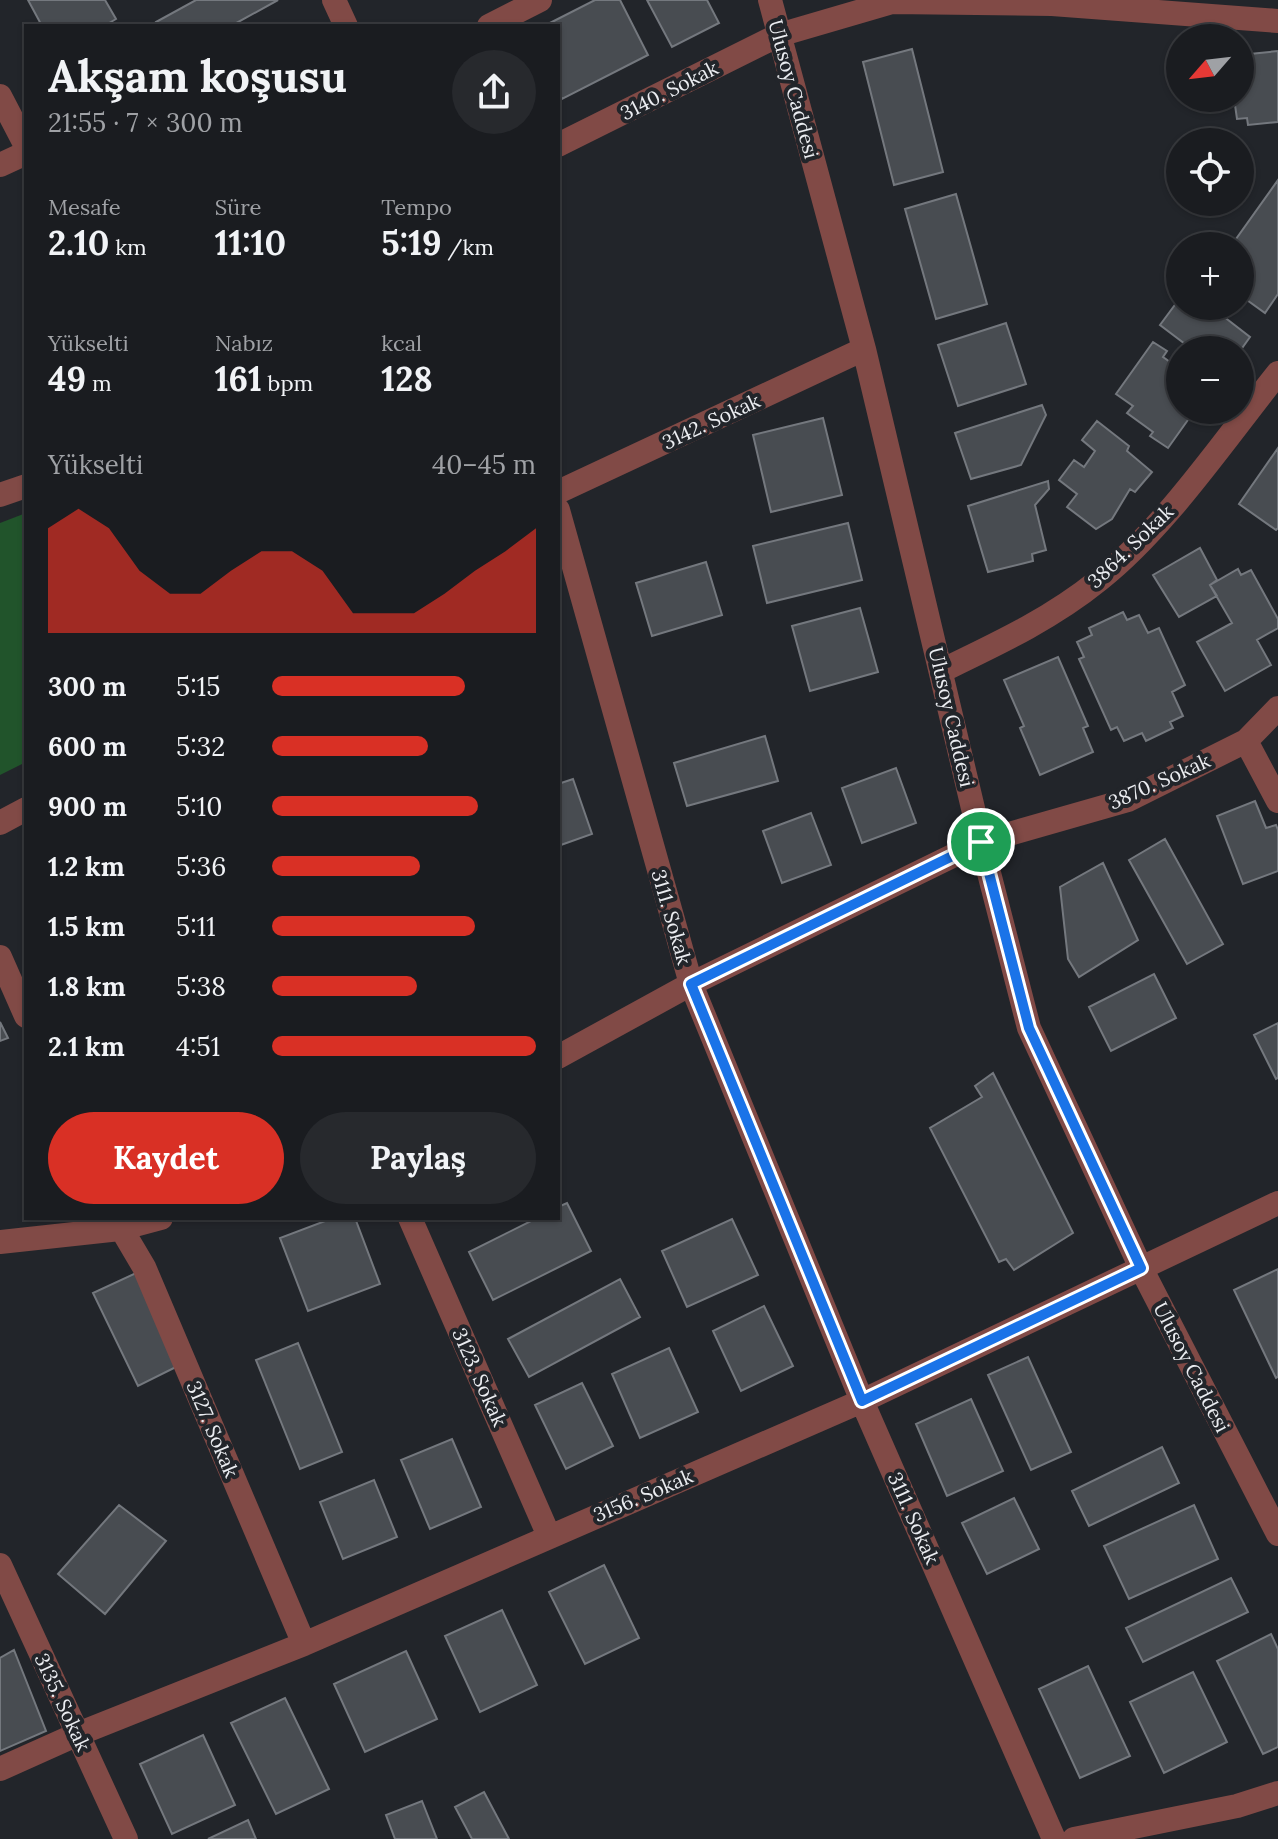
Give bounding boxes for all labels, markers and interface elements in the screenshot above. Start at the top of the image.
street label: Ulusoy Caddesi [763,17,825,161]
north arrow [1166,24,1254,112]
map controls [1166,24,1254,424]
text: Akşam koşusu [48,48,347,104]
button: share [452,50,536,134]
street label: 3140. Sokak [616,55,722,125]
text: 21:55 · 7 × 300 m [48,106,243,139]
button: locate [1166,128,1254,216]
text: Mesafe [48,193,121,221]
text: Süre [215,193,261,221]
text: Tempo [381,193,452,221]
text: 2.10 [48,221,109,264]
text: 11:10 [215,221,286,264]
text: 5:19 [381,221,442,264]
button: + [1166,232,1254,320]
text: km [109,233,147,261]
text: /km [442,233,494,261]
text: Yükselti [48,329,129,357]
text: Nabız [215,329,273,357]
text: kcal [381,329,422,357]
button: − [1166,336,1254,424]
text: 49 [48,357,86,400]
text: 161 [215,357,262,400]
text: 128 [381,357,433,400]
text: m [86,369,112,397]
text: bpm [262,369,313,397]
street label: 3142. Sokak [658,387,764,455]
text: Yükselti [48,448,143,481]
text: 40–45 m [432,448,536,481]
street label: 3864. Sokak [1082,499,1178,593]
street label: Ulusoy Caddesi [924,645,980,789]
text: 300 m [48,670,126,703]
text: 5:15 [176,670,220,703]
text: 600 m [48,730,127,763]
text: 5:32 [176,730,225,763]
street label: 3870. Sokak [1104,747,1214,815]
text: 900 m [48,790,127,823]
text: 5:10 [176,790,222,823]
pin [947,808,1015,876]
icon: arrive [959,820,1003,864]
text: 1.2 km [48,850,125,883]
text: 5:36 [176,850,226,883]
street label: 3111. Sokak [646,866,698,968]
text: 1.5 km [48,910,125,943]
text: 5:11 [176,910,216,943]
text: 1.8 km [48,970,126,1003]
text: 5:38 [176,970,226,1003]
text: 2.1 km [48,1030,125,1063]
text: 4:51 [176,1030,220,1063]
button: Kaydet [48,1112,284,1204]
button: Paylaş [300,1112,536,1204]
street label: Ulusoy Caddesi [1148,1298,1236,1436]
street label: 3123. Sokak [447,1324,513,1430]
street label: 3127. Sokak [181,1377,245,1481]
street label: 3156. Sokak [589,1463,697,1527]
street label: 3111. Sokak [883,1468,945,1568]
street label: 3135. Sokak [29,1649,97,1755]

